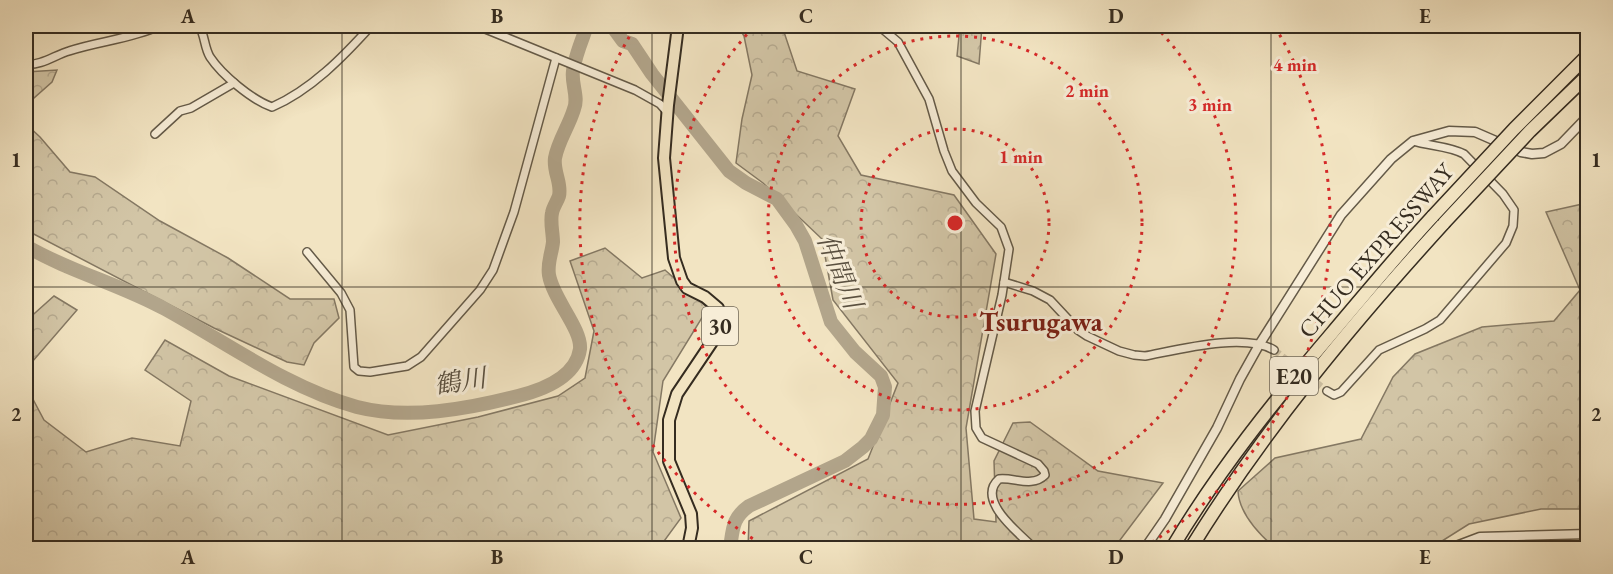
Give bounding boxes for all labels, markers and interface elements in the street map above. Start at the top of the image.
text: A [180,3,196,29]
text: B [491,3,503,29]
text: C [799,3,813,29]
text: D [1108,3,1124,29]
text: E [1419,3,1431,29]
text: 4 min [1273,53,1317,76]
text: 2 min [1065,79,1109,102]
text: 3 min [1188,93,1232,116]
text: 1 min [999,145,1043,168]
text: 1 [11,147,21,173]
text: 1 [1591,147,1601,173]
street label: CHUO EXPRESSWAY [1291,156,1461,344]
centre of rings [945,213,965,233]
water label: 仲間川 [810,228,871,316]
district label: Tsurugawa [979,304,1103,339]
road number: 30 [702,307,738,345]
road number: E20 [1270,357,1318,395]
water label: 鶴川 [432,360,491,402]
text: 2 [11,401,22,427]
text: 2 [1591,401,1602,427]
text: A [180,544,196,570]
text: B [491,544,503,570]
text: C [799,544,813,570]
text: D [1108,544,1124,570]
text: E [1419,544,1431,570]

